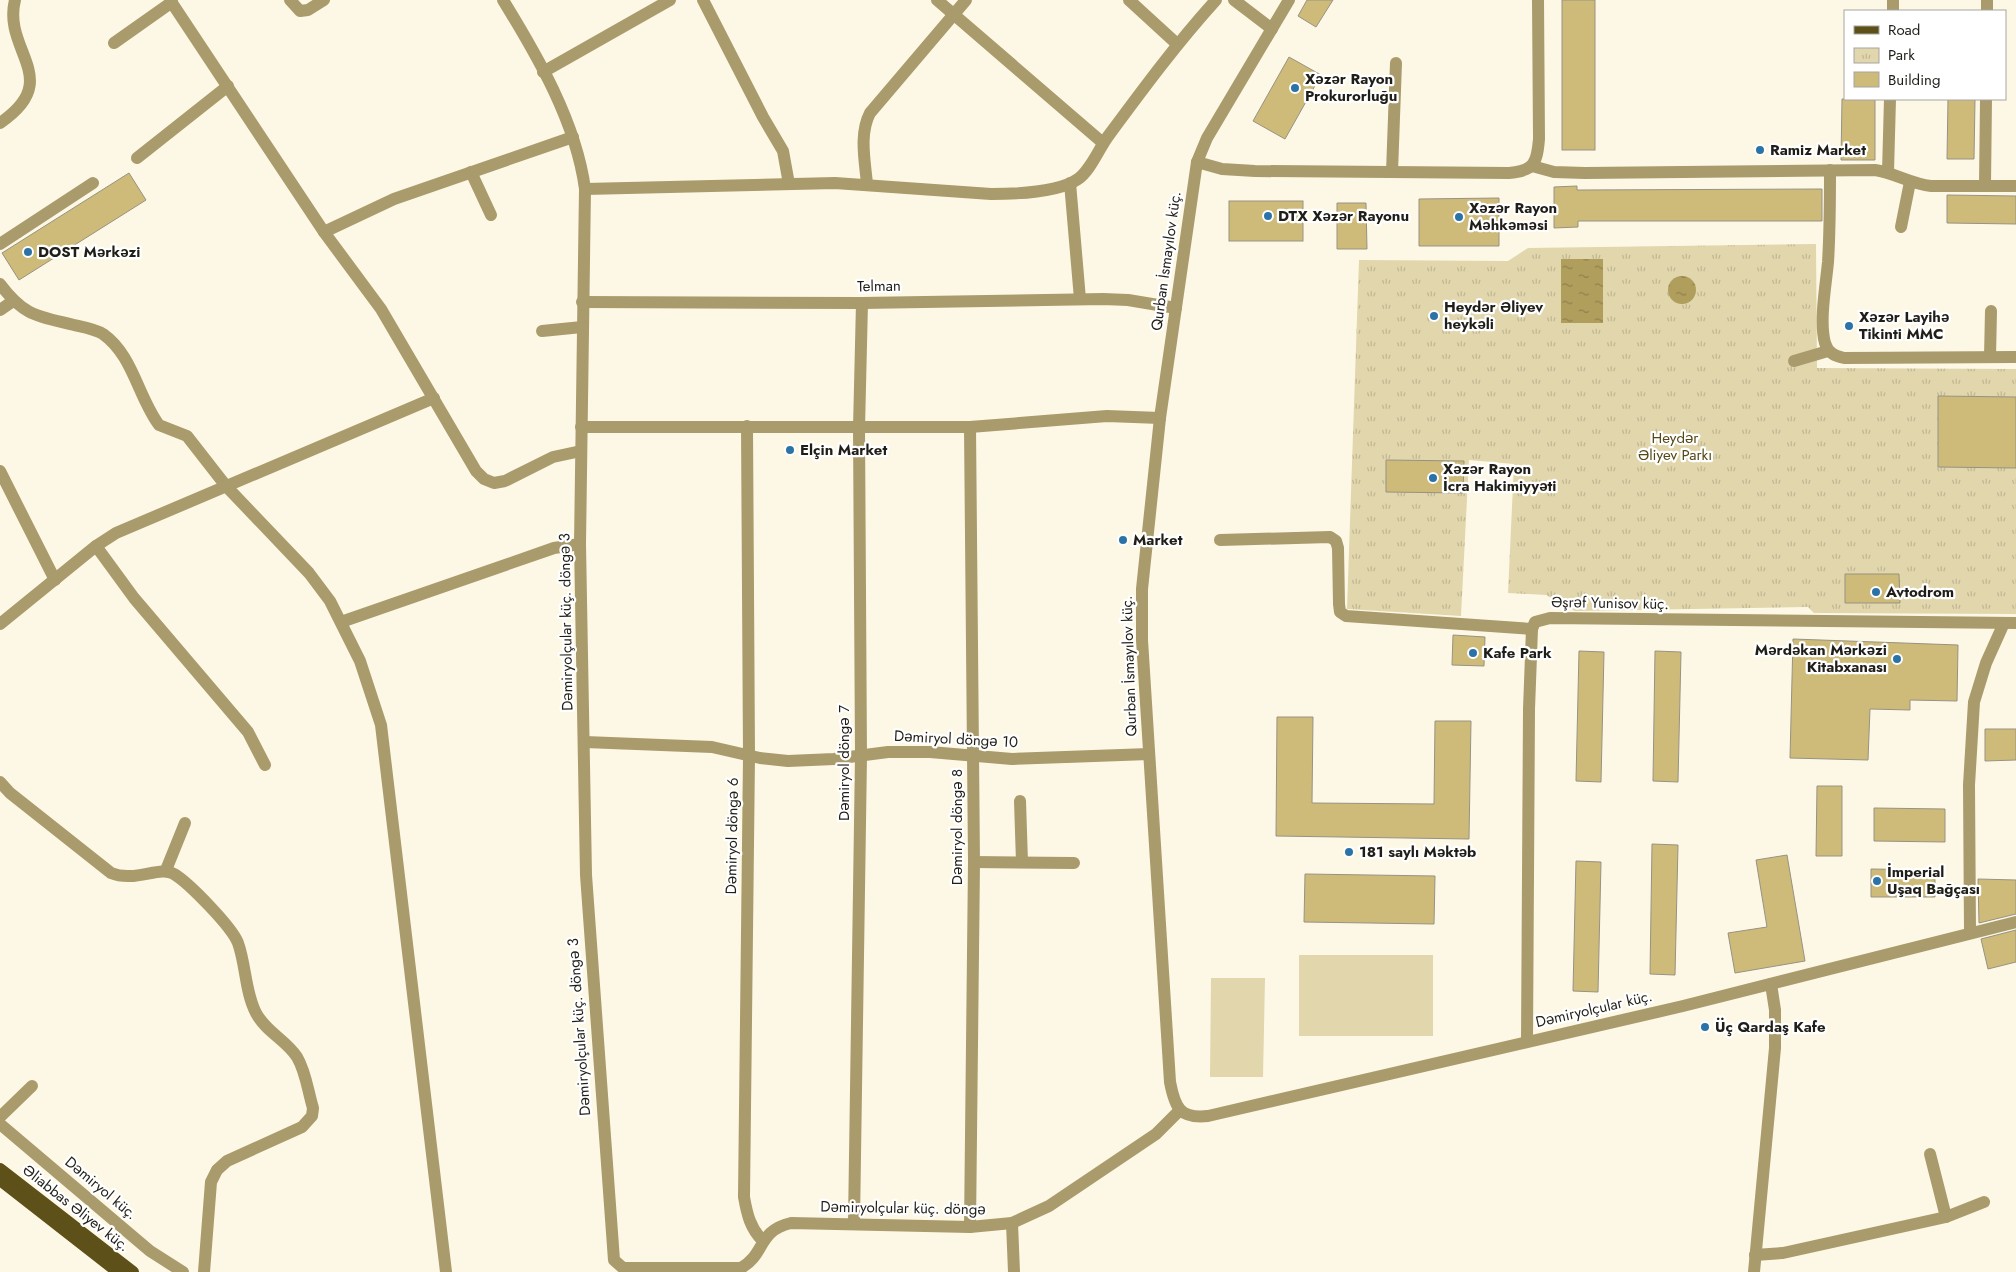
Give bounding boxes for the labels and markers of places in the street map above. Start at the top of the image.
place label: Xəzər Rayon Prokurorluğu [1305,68,1397,107]
marker: Xəzər Rayon Prokurorluğu [1289,82,1301,94]
place label: Ramiz Market [1770,139,1866,161]
marker: Ramiz Market [1754,144,1766,156]
place label: Xəzər Rayon Məhkəməsi [1469,197,1557,236]
place label: DTX Xəzər Rayonu [1278,205,1409,227]
marker: DTX Xəzər Rayonu [1262,210,1274,222]
marker: Xəzər Rayon Məhkəməsi [1453,211,1465,223]
place label: DOST Mərkəzi [38,241,140,263]
marker: DOST Mərkəzi [22,246,34,258]
place label: Heydər Əliyev heykəli [1444,296,1543,335]
place label: Xəzər Layihə Tikinti MMC [1859,306,1949,345]
marker: Heydər Əliyev heykəli [1428,310,1440,322]
marker: Xəzər Layihə Tikinti MMC [1843,320,1855,332]
place label: Elçin Market [800,439,887,461]
marker: Elçin Market [784,444,796,456]
place label: Xəzər Rayon İcra Hakimiyyəti [1443,458,1556,497]
marker: Xəzər Rayon İcra Hakimiyyəti [1427,472,1439,484]
place label: Market [1133,529,1183,551]
marker: Market [1117,534,1129,546]
place label: Avtodrom [1885,581,1954,603]
marker: Avtodrom [1870,586,1882,598]
place label: Mərdəkan Mərkəzi Kitabxanası [1755,639,1887,678]
place label: Kafe Park [1483,642,1552,664]
marker: Kafe Park [1467,647,1479,659]
marker: Mərdəkan Mərkəzi Kitabxanası [1891,653,1903,665]
place label: 181 saylı Məktəb [1359,841,1476,863]
marker: 181 saylı Məktəb [1343,846,1355,858]
place label: İmperial Uşaq Bağçası [1887,861,1980,900]
marker: İmperial Uşaq Bağçası [1871,875,1883,887]
place label: Üç Qardaş Kafe [1715,1016,1826,1038]
marker: Üç Qardaş Kafe [1699,1021,1711,1033]

